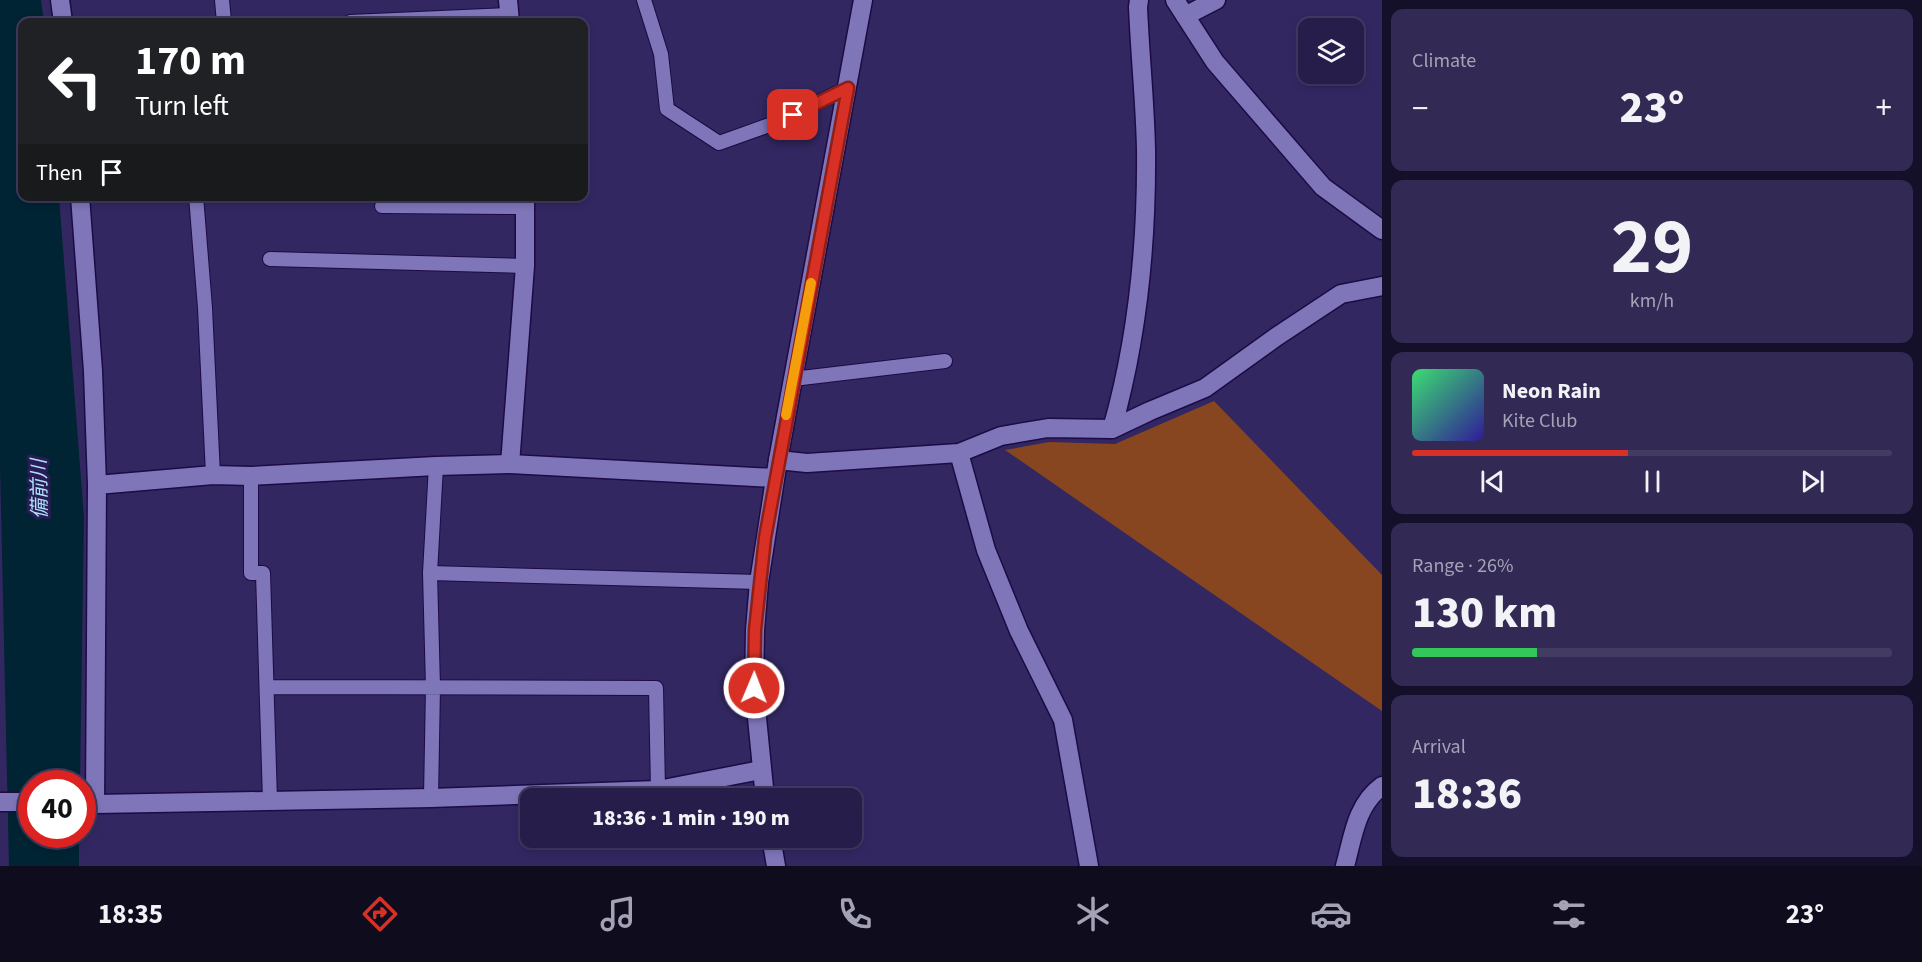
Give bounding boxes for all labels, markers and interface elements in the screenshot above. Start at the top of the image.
map controls [1298,18,1364,84]
button: layers [1298,18,1364,84]
text: 170 m [135,31,246,91]
icon: left [36,42,114,120]
text: Climate [1412,47,1476,75]
text: 23° [1620,76,1684,140]
text: − [1412,85,1428,132]
text: + [1876,85,1892,132]
text: Turn left [135,87,229,126]
pin [767,89,818,140]
icon: arrive [776,98,809,131]
icon: arrive [95,156,128,189]
text: Then [36,157,83,189]
text: 29 [1611,192,1693,303]
text: km/h [1630,287,1674,315]
text: Neon Rain [1502,375,1601,407]
text: Kite Club [1502,407,1577,435]
water label: 備前川 [25,457,55,519]
icon: previous [1476,465,1509,498]
icon: pause [1636,465,1669,498]
icon: next [1796,465,1829,498]
text: Range · 26% [1412,552,1513,580]
text: 130 km [1412,581,1557,645]
position arrow [722,656,786,720]
text: Arrival [1412,733,1466,761]
text: 18:36 [1412,762,1522,826]
speed limit sign: 40 [18,770,96,848]
text: 18:36 · 1 min · 190 m [592,802,790,834]
icon: directions [359,893,401,935]
icon: music [597,893,639,935]
icon: phone [834,893,876,935]
icon: climate [1072,893,1114,935]
icon: car [1310,893,1352,935]
icon: filters [1548,893,1590,935]
text: 18:35 [98,895,163,934]
text: 23° [1786,895,1824,934]

